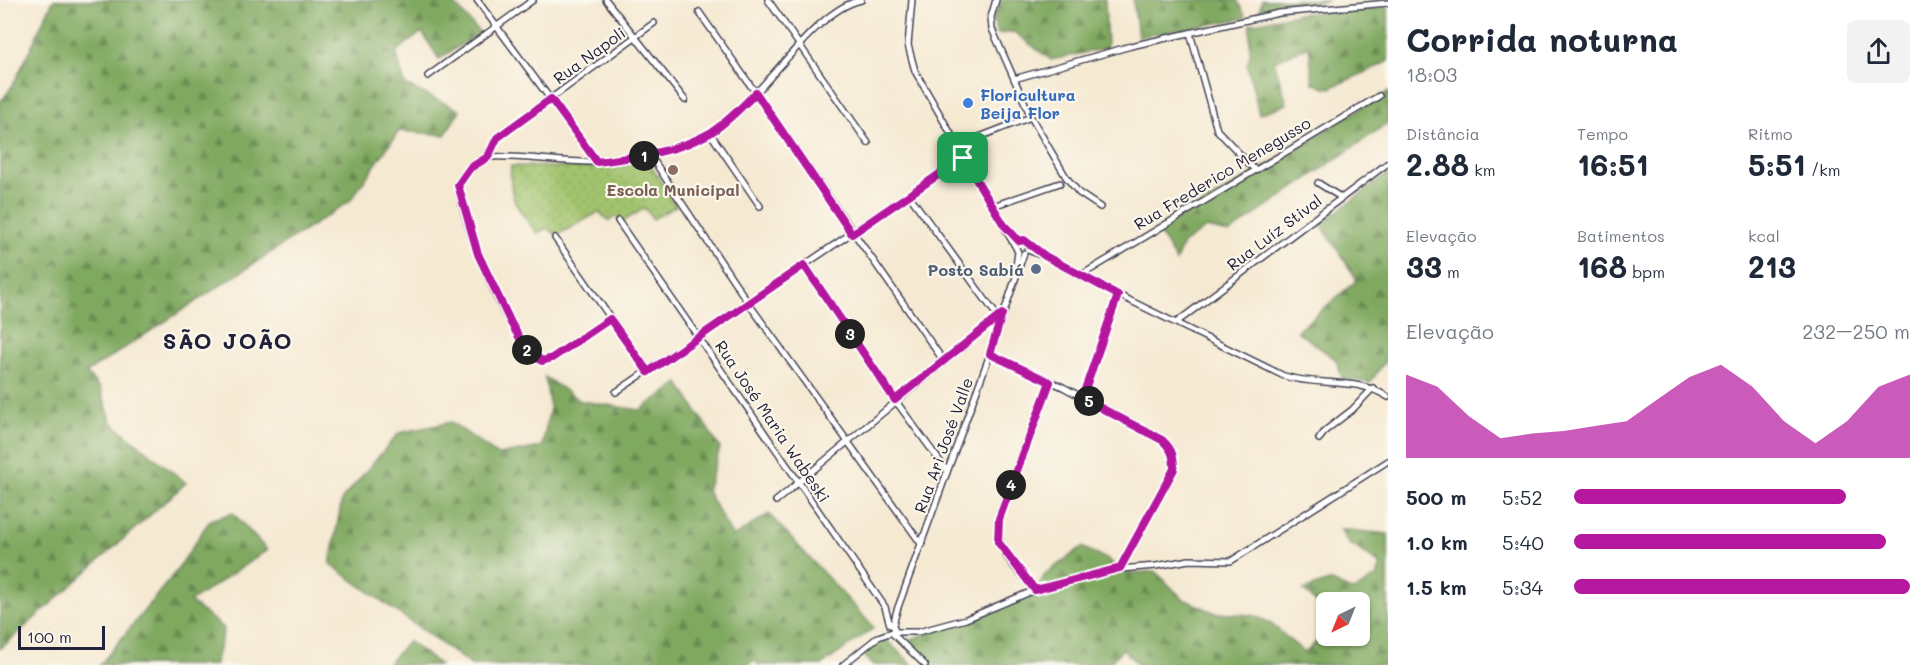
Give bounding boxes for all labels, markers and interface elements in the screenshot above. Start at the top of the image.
text: Corrida noturna [1406,17,1678,60]
button: share [1847,20,1910,83]
street label: Rua Napoli [549,22,629,88]
text: 18:03 [1406,61,1457,87]
place label: Floricultura Beija Flor [980,84,1076,123]
marker: Floricultura Beija Flor [961,96,975,110]
street label: Rua Frederico Menegusso [1130,112,1314,234]
text: Distância [1406,123,1480,144]
text: Tempo [1577,123,1628,144]
text: Ritmo [1748,123,1792,144]
pin [937,132,988,183]
pin: 1 [629,141,659,171]
icon: arrive [946,141,979,174]
text: 2.88 [1406,144,1469,184]
text: 16:51 [1577,144,1649,184]
text: 5:51 [1748,144,1806,184]
text: 1 [640,145,648,166]
text: km [1469,159,1496,180]
text: /km [1806,159,1841,180]
marker: Escola Municipal [666,163,680,177]
place label: Escola Municipal [606,179,740,200]
street label: Rua Luíz Stival [1222,189,1326,275]
text: Elevação [1406,225,1476,246]
text: Batimentos [1577,225,1665,246]
text: kcal [1748,225,1780,246]
text: 33 [1406,246,1442,286]
text: 168 [1577,246,1627,286]
text: 213 [1748,246,1796,286]
place label: Posto Sabiá [927,259,1024,280]
text: m [1442,261,1460,282]
text: bpm [1627,261,1665,282]
marker: Posto Sabiá [1029,262,1043,276]
text: Elevação [1406,318,1494,344]
text: 232–250 m [1802,318,1910,344]
pin: 3 [835,319,865,349]
text: 3 [845,323,855,344]
district label: SÃO JOÃO [163,326,293,355]
pin: 2 [512,335,542,365]
street label: Rua José Maria Wabeski [711,336,835,506]
text: 2 [523,339,531,360]
street label: Rua Ari José Valle [909,374,977,516]
pin: 5 [1074,386,1104,416]
text: 5 [1084,390,1094,411]
pin: 4 [996,470,1026,500]
text: 4 [1006,474,1016,495]
text: 500 m [1406,484,1466,510]
text: 5:52 [1502,484,1543,510]
text: 1.0 km [1406,529,1468,555]
text: 5:40 [1502,529,1544,555]
text: 1.5 km [1406,574,1467,600]
text: 5:34 [1502,574,1543,600]
north arrow [1316,592,1370,646]
map controls [1316,592,1370,646]
scale bar [18,623,105,650]
text: 100 m [27,626,72,647]

